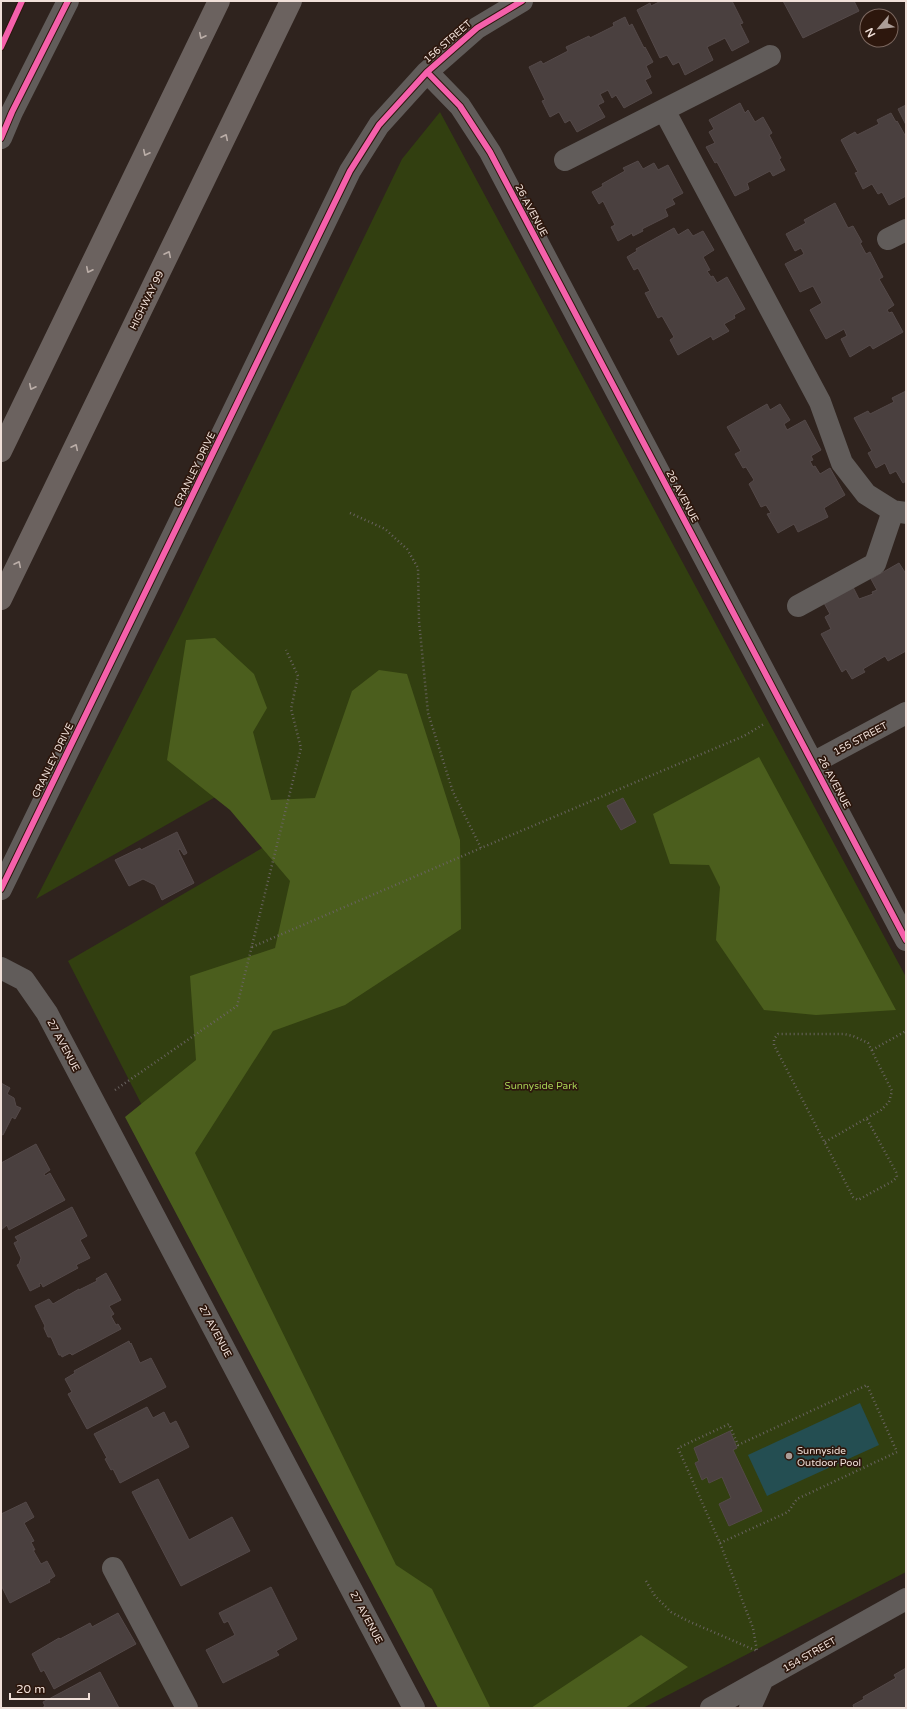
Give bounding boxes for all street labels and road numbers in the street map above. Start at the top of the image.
street label: 156 STREET [421,18,474,66]
street label: 26 AVENUE [512,182,550,239]
street label: HIGHWAY 99 [127,269,166,332]
street label: CRANLEY DRIVE [172,430,218,509]
street label: 26 AVENUE [663,468,701,525]
street label: 155 STREET [831,720,889,758]
street label: CRANLEY DRIVE [30,721,76,800]
street label: 26 AVENUE [815,754,853,811]
street label: 27 AVENUE [44,1017,82,1074]
street label: 27 AVENUE [196,1303,234,1360]
street label: 27 AVENUE [347,1589,385,1646]
street label: 154 STREET [781,1635,838,1675]

